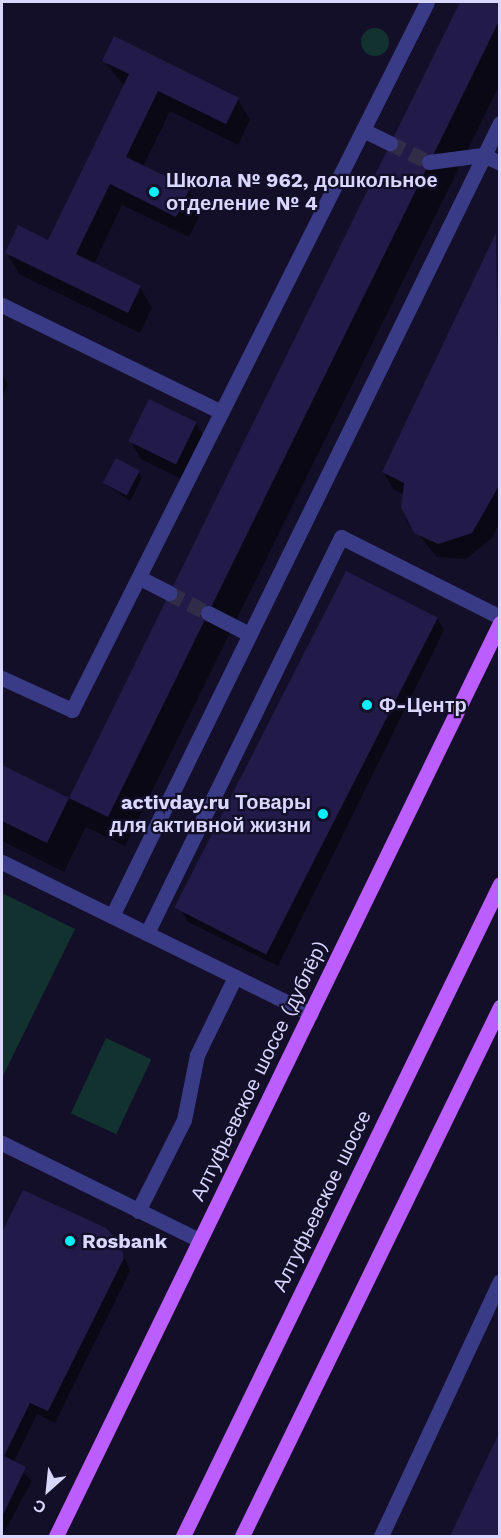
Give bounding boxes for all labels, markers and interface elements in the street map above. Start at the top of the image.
place label: Школа № 962, дошкольное отделение № 4 [166,168,438,215]
marker: Школа № 962, дошкольное отделение № 4 [147,185,161,199]
place label: Ф-Центр [379,693,467,717]
marker: Ф-Центр [360,698,374,712]
place label: activday.ru Товары для активной жизни [110,790,311,837]
marker: activday.ru Товары для активной жизни [316,807,330,821]
street label: Алтуфьевское шоссе (дублёр) [186,937,332,1205]
street label: Алтуфьевское шоссе [268,1106,376,1296]
place label: Rosbank [82,1229,167,1253]
marker: Rosbank [63,1234,77,1248]
north arrow [18,1460,78,1520]
text: С [30,1495,49,1518]

